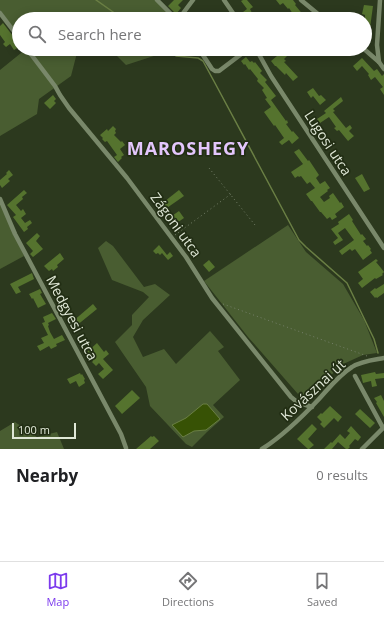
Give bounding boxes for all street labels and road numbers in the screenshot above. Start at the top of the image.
street label: Lugosi utca [300,107,356,179]
street label: Zágoni utca [146,189,206,261]
street label: Medgyesi utca [42,272,103,363]
street label: Kovásznai út [276,355,349,425]

